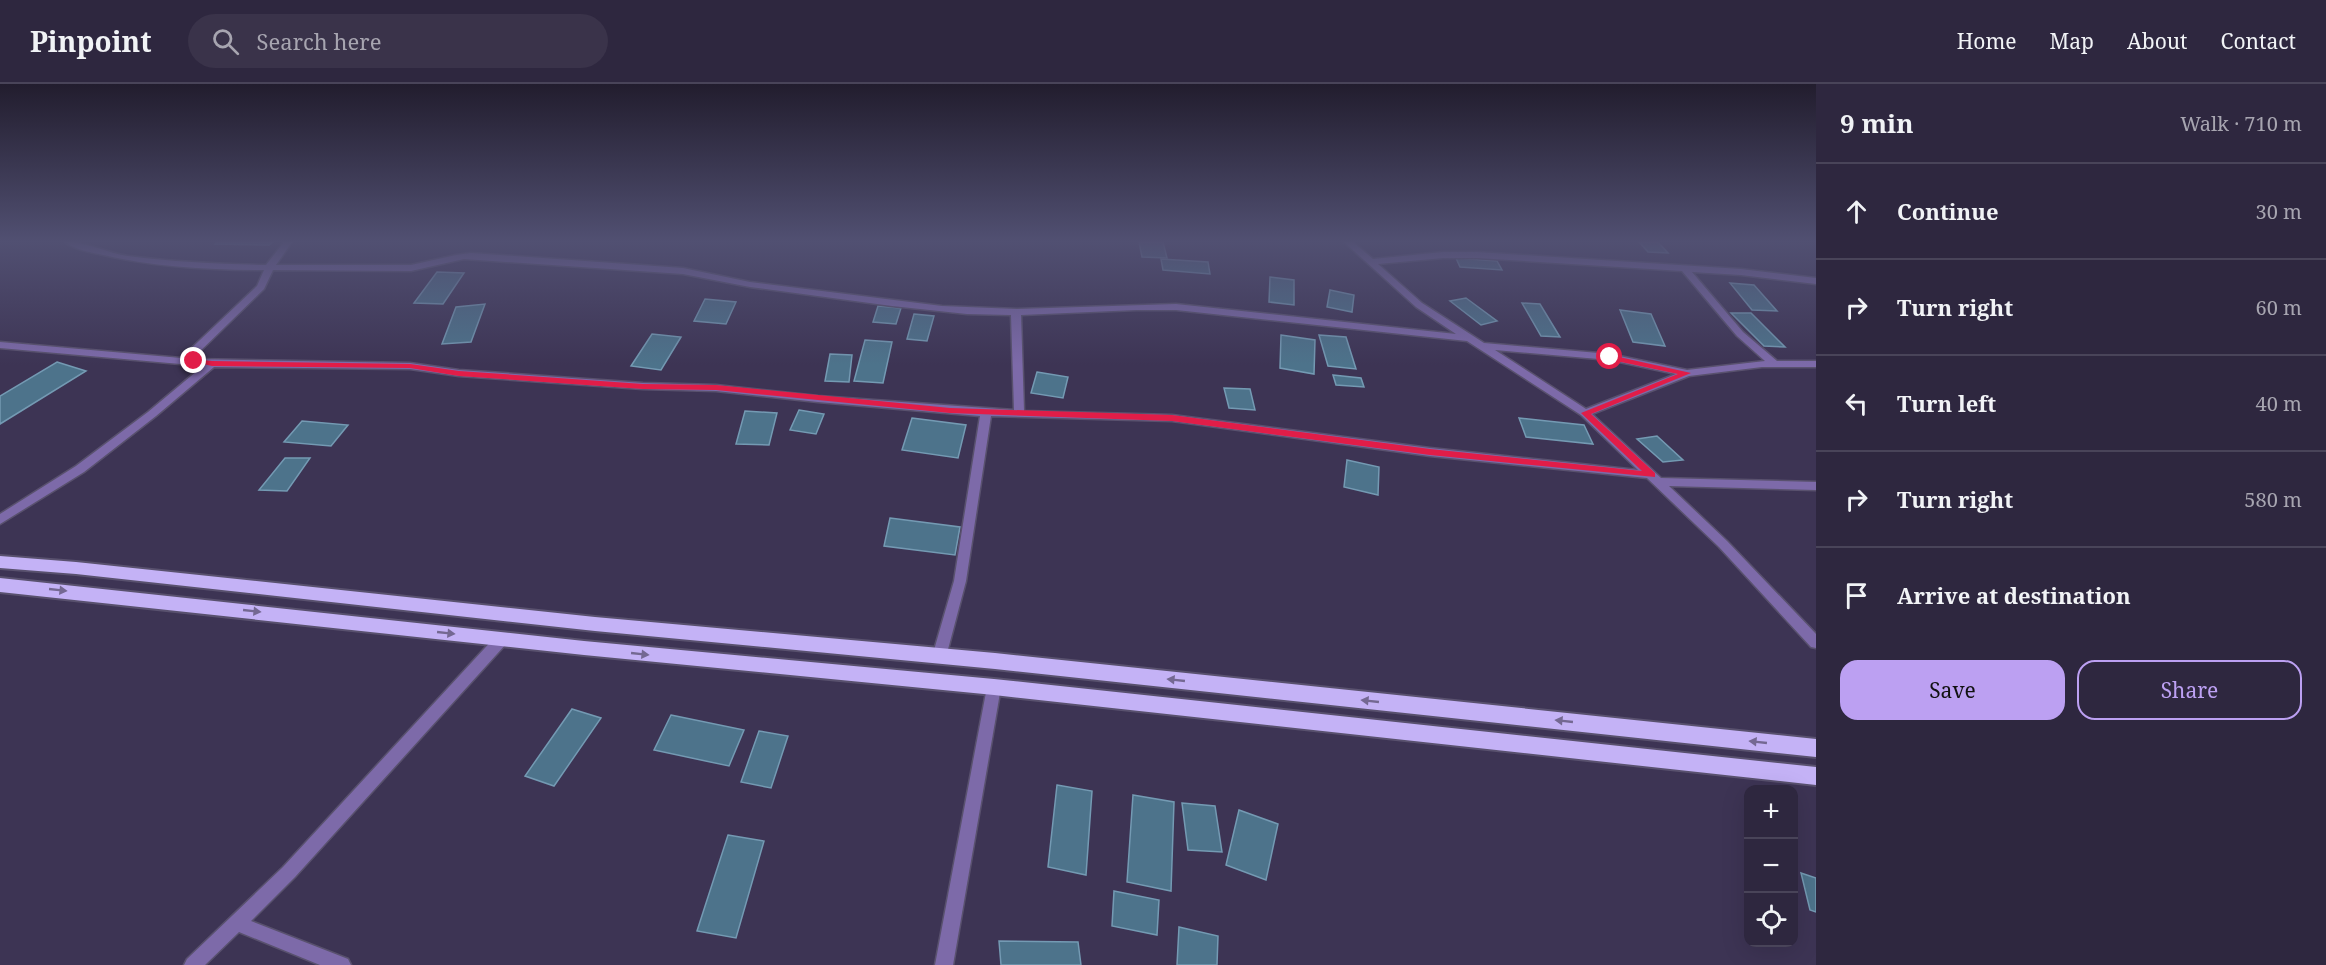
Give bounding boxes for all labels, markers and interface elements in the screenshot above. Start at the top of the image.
search box [188,14,608,68]
text: Pinpoint [30,22,152,60]
icon: search [209,25,242,58]
text: Search here [257,26,381,56]
text: Home [1957,27,2017,55]
text: Map [2050,27,2094,55]
text: About [2127,27,2188,55]
text: Contact [2221,27,2296,55]
text: 9 min [1840,105,1914,141]
text: Walk · 710 m [2180,110,2302,137]
icon: ahead [1840,195,1873,228]
text: Continue [1897,196,1999,226]
text: 30 m [2256,198,2302,225]
icon: right [1840,291,1873,324]
text: Turn right [1897,292,2013,322]
text: 60 m [2256,294,2302,321]
route start [1596,343,1622,369]
route end [180,347,206,373]
icon: left [1840,387,1873,420]
text: Turn left [1897,388,1996,418]
text: 40 m [2256,390,2302,417]
icon: right [1840,483,1873,516]
text: Turn right [1897,484,2013,514]
text: 580 m [2244,486,2302,513]
icon: arrive [1840,579,1873,612]
text: Arrive at destination [1897,580,2131,610]
one-way arrow [49,585,68,595]
one-way arrow [243,606,262,616]
one-way arrow [436,628,455,638]
one-way arrow [630,649,649,659]
button: Save [1840,660,2065,720]
button: Share [2077,660,2302,720]
one-way arrow [1167,675,1186,685]
one-way arrow [1360,696,1379,706]
one-way arrow [1554,716,1573,726]
one-way arrow [1748,737,1767,747]
map controls [1744,785,1798,947]
button: + [1744,785,1798,839]
button: − [1744,839,1798,893]
button: locate [1744,893,1798,947]

